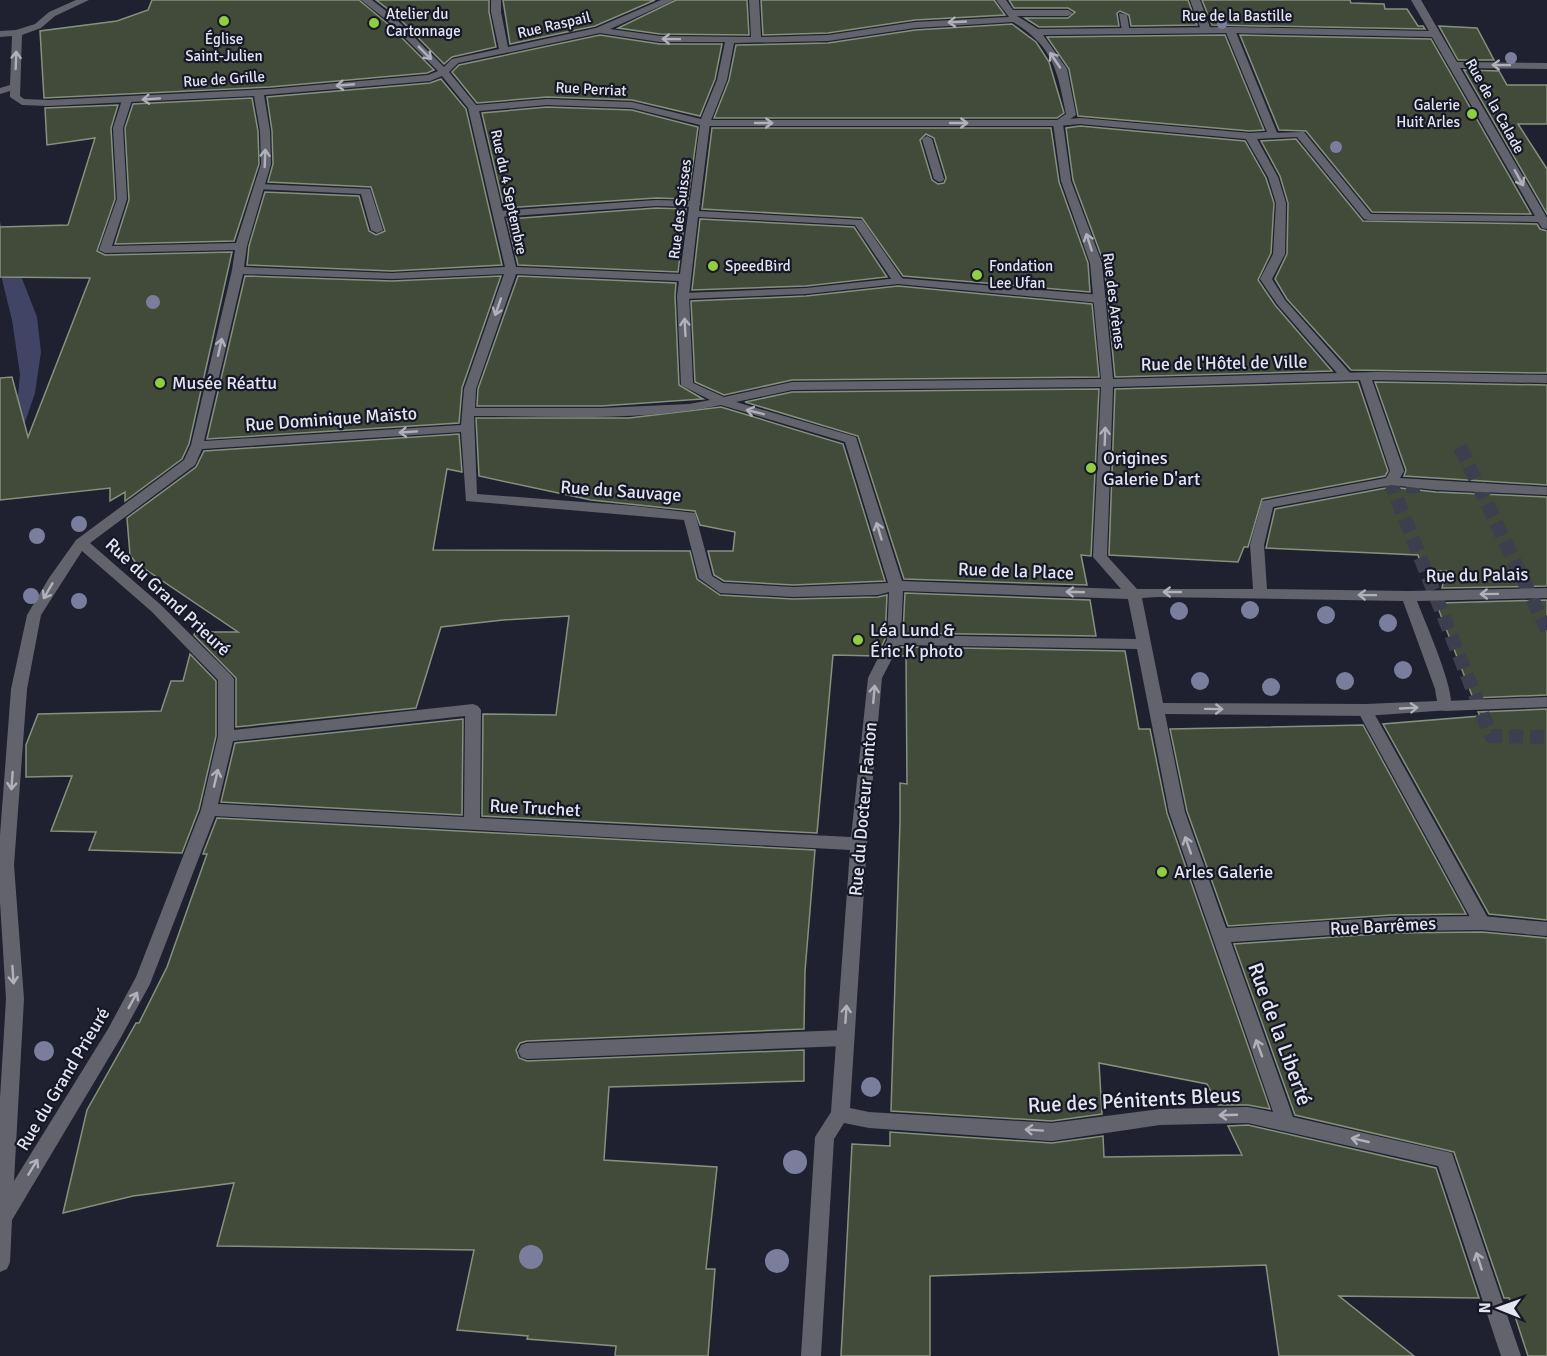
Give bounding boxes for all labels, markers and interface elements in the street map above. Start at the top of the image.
place label: Atelier du Cartonnage [386,5,461,40]
street label: Rue de la Bastille [1182,7,1292,25]
street label: Rue Raspail [516,8,592,42]
marker: Église Saint-Julien [217,14,231,28]
marker: Atelier du Cartonnage [367,16,381,30]
one-way arrow [947,17,967,28]
place label: Église Saint-Julien [185,29,263,65]
one-way arrow [662,34,682,45]
one-way arrow [418,45,433,60]
one-way arrow [11,50,22,70]
one-way arrow [1049,52,1061,68]
street label: Rue de la Calade [1461,55,1529,157]
one-way arrow [1491,59,1511,71]
street label: Rue de Grille [183,67,265,91]
street label: Rue Perriat [555,78,627,100]
one-way arrow [336,80,356,91]
one-way arrow [142,93,161,104]
place label: Galerie Huit Arles [1396,96,1460,131]
marker: Galerie Huit Arles [1465,107,1479,121]
one-way arrow [753,117,773,129]
one-way arrow [948,118,968,129]
street label: Rue du 4 Septembre [487,128,531,256]
one-way arrow [259,149,271,169]
street label: Rue des Suisses [665,157,695,260]
one-way arrow [1513,169,1525,186]
one-way arrow [1083,233,1094,252]
street label: Rue des Arènes [1099,252,1129,351]
place label: SpeedBird [725,257,791,275]
place label: Fondation Lee Ufan [989,257,1053,292]
marker: SpeedBird [706,259,720,273]
marker: Fondation Lee Ufan [970,268,984,282]
one-way arrow [492,298,503,317]
one-way arrow [679,317,690,337]
one-way arrow [214,338,226,357]
street label: Rue de l'Hôtel de Ville [1140,351,1308,375]
place label: Musée Réattu [172,372,277,394]
marker: Musée Réattu [153,376,167,390]
street label: Rue Dominique Maïsto [244,402,418,436]
one-way arrow [746,405,765,417]
one-way arrow [399,426,419,437]
one-way arrow [1099,426,1110,446]
place label: Origines Galerie D'art [1103,447,1200,490]
marker: Origines Galerie D'art [1084,461,1098,475]
street label: Rue du Sauvage [560,476,682,506]
one-way arrow [873,521,884,540]
street label: Rue du Grand Prieuré [101,533,235,661]
street label: Rue de la Place [958,558,1074,584]
street label: Rue du Palais [1425,563,1529,587]
one-way arrow [41,582,53,599]
one-way arrow [1162,586,1182,598]
one-way arrow [1066,587,1086,598]
one-way arrow [1357,589,1377,601]
one-way arrow [1479,589,1499,600]
place label: Léa Lund & Éric K photo [870,619,963,662]
marker: Léa Lund & Éric K photo [851,633,865,647]
one-way arrow [869,685,880,705]
one-way arrow [1398,702,1418,713]
one-way arrow [1203,703,1223,715]
street label: Rue du Docteur Fanton [844,721,882,897]
one-way arrow [211,769,223,788]
one-way arrow [7,770,18,790]
street label: Rue Truchet [489,795,581,821]
one-way arrow [1182,836,1193,854]
place label: Arles Galerie [1174,861,1273,883]
marker: Arles Galerie [1155,865,1169,879]
street label: Rue Barrêmes [1329,912,1437,940]
street label: Rue de la Liberté [1242,959,1318,1109]
one-way arrow [8,965,19,985]
one-way arrow [128,991,139,1009]
street label: Rue du Grand Prieuré [12,1004,114,1154]
one-way arrow [841,1005,852,1025]
one-way arrow [1253,1040,1264,1058]
street label: Rue des Pénitents Bleus [1027,1081,1241,1119]
one-way arrow [1219,1110,1239,1121]
one-way arrow [1025,1125,1045,1136]
one-way arrow [1350,1134,1370,1145]
one-way arrow [28,1159,40,1176]
one-way arrow [1473,1252,1484,1271]
north arrow [1469,1278,1529,1338]
text: N [1475,1302,1495,1313]

